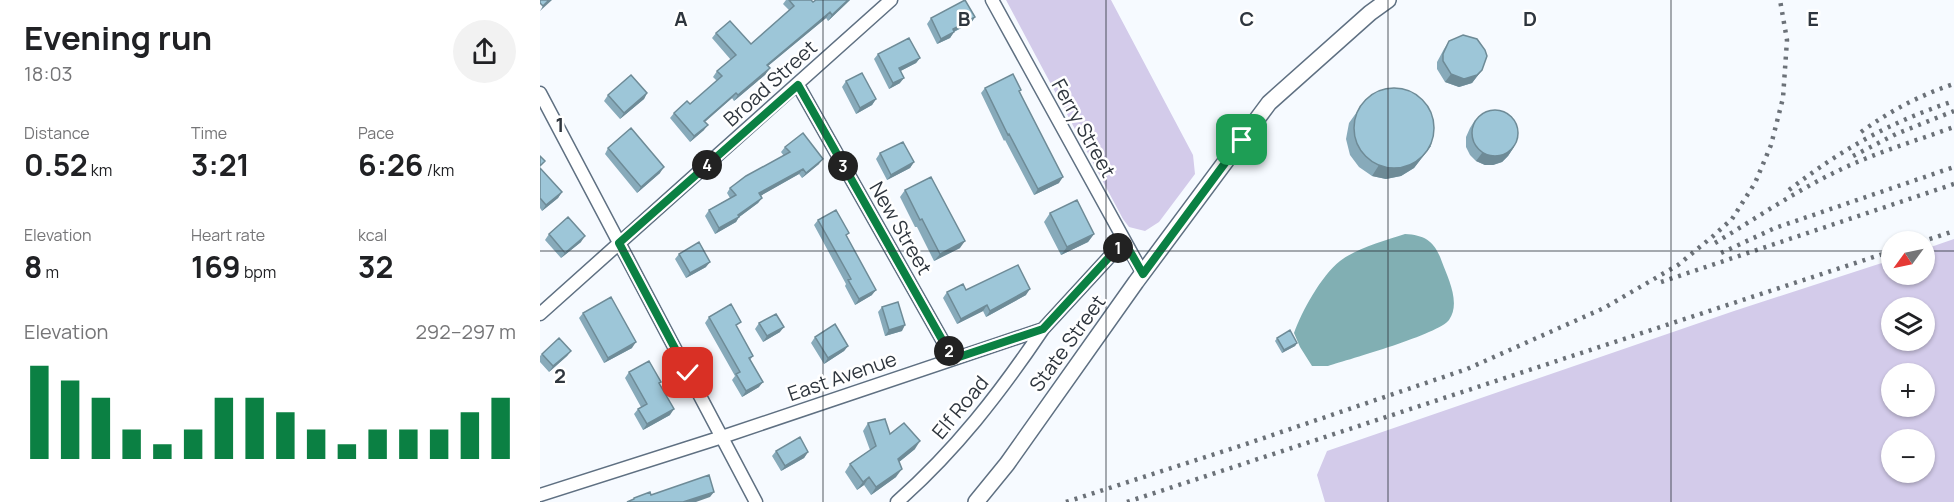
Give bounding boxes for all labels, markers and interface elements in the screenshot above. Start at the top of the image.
text: A [674,5,688,32]
text: B [958,5,971,32]
text: C [1240,5,1254,32]
text: D [1523,5,1537,32]
text: E [1807,5,1819,32]
text: Evening run [24,15,212,60]
button: share [453,20,516,83]
street label: Broad Street [718,34,822,132]
text: 18:03 [24,60,73,87]
street label: Ferry Street [1046,74,1122,182]
text: 1 [556,111,564,138]
pin [1216,114,1267,165]
text: Distance [24,122,90,144]
text: Time [191,122,227,144]
text: Pace [358,122,394,144]
icon: arrive [1225,123,1258,156]
text: 0.52 [24,144,88,185]
text: 3:21 [191,144,250,185]
text: 6:26 [358,144,423,185]
pin: 4 [692,150,722,180]
pin: 3 [828,151,858,181]
text: 4 [702,154,712,176]
text: 3 [838,155,848,177]
text: km [88,159,112,181]
text: /km [423,159,454,181]
street label: New Street [864,177,938,279]
text: Elevation [24,224,92,246]
text: Heart rate [191,224,265,246]
text: kcal [358,224,387,246]
north arrow [1881,231,1935,285]
map controls [1881,231,1935,483]
pin: 1 [1103,233,1133,263]
text: 1 [1114,237,1122,259]
text: 8 [24,246,42,287]
text: 169 [191,246,241,287]
text: 32 [358,246,393,287]
text: m [42,261,59,283]
text: bpm [241,261,276,283]
street label: State Street [1023,289,1111,397]
button: layers [1881,297,1935,351]
text: Elevation [24,318,108,345]
text: 292–297 m [415,318,516,345]
pin: 2 [934,336,964,366]
text: 2 [944,340,954,362]
street label: East Avenue [784,345,900,407]
pin [662,347,713,398]
icon: check [671,356,704,389]
text: 2 [554,362,566,389]
button: + [1881,363,1935,417]
street label: Elf Road [926,370,994,444]
button: − [1881,429,1935,483]

